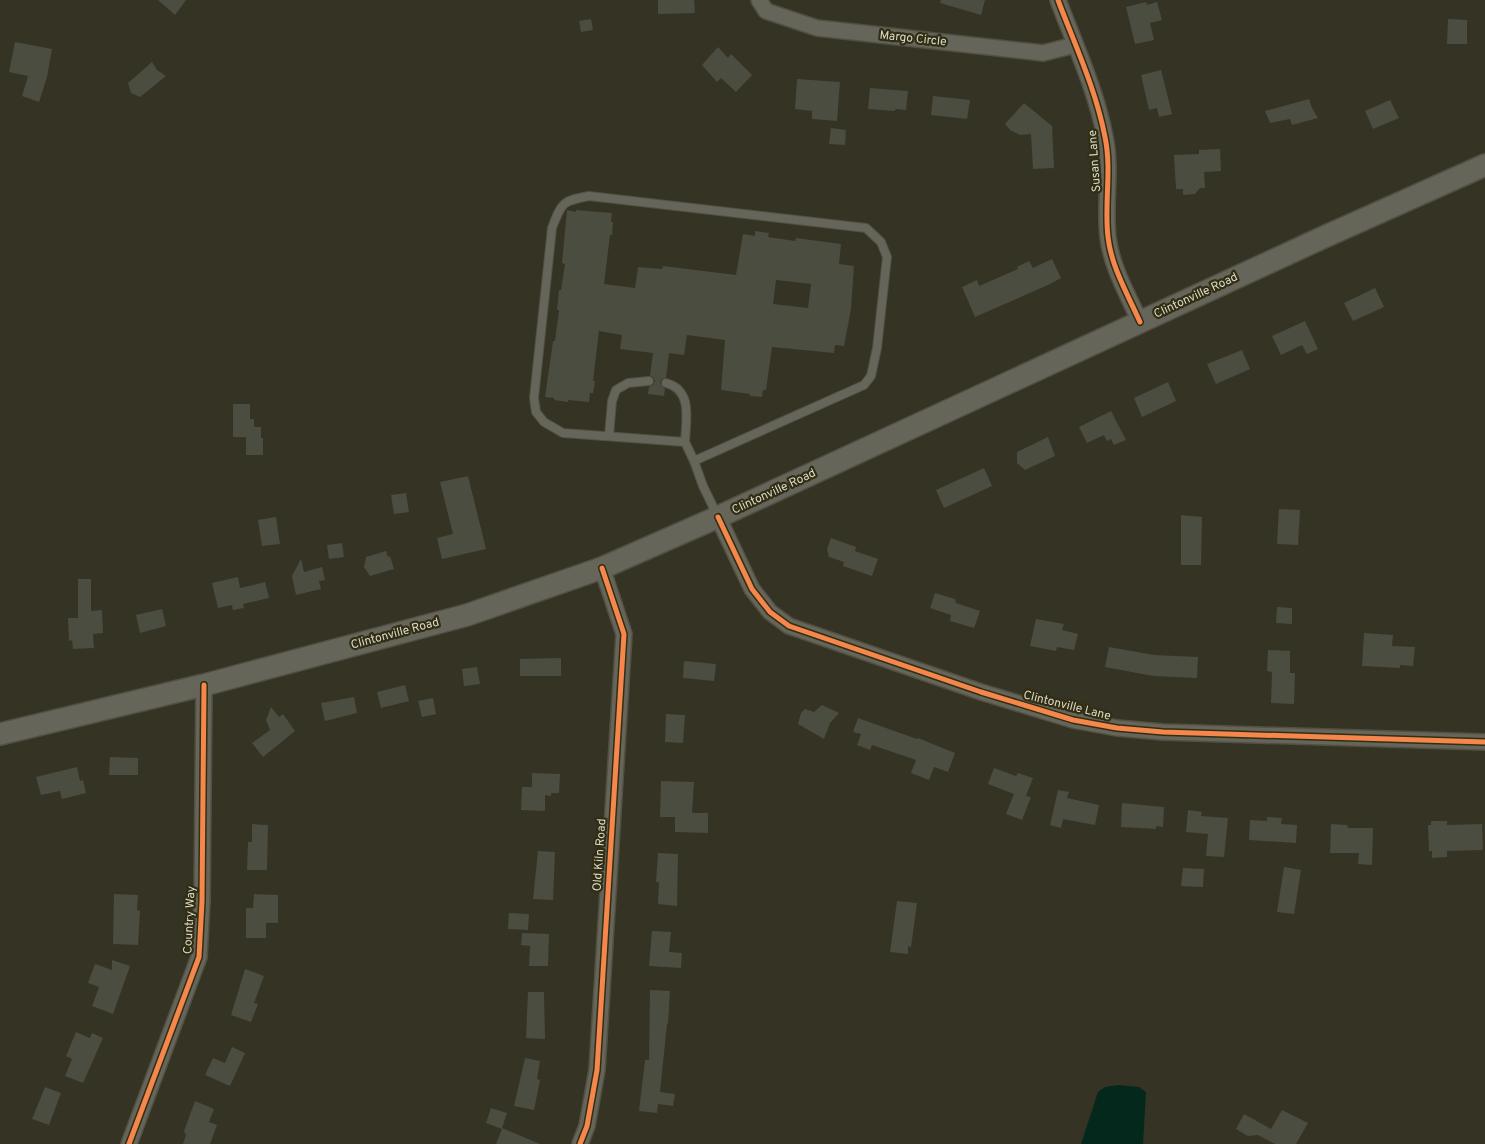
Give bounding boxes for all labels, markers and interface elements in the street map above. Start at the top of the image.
street label: Margo Circle [879,28,947,50]
street label: Susan Lane [1085,129,1105,193]
street label: Clintonville Road [1151,270,1241,322]
street label: Clintonville Road [729,466,819,518]
street label: Clintonville Road [349,615,441,653]
street label: Clintonville Lane [1022,687,1112,725]
street label: Old Kiln Road [589,818,611,892]
street label: Country Way [180,886,200,954]

